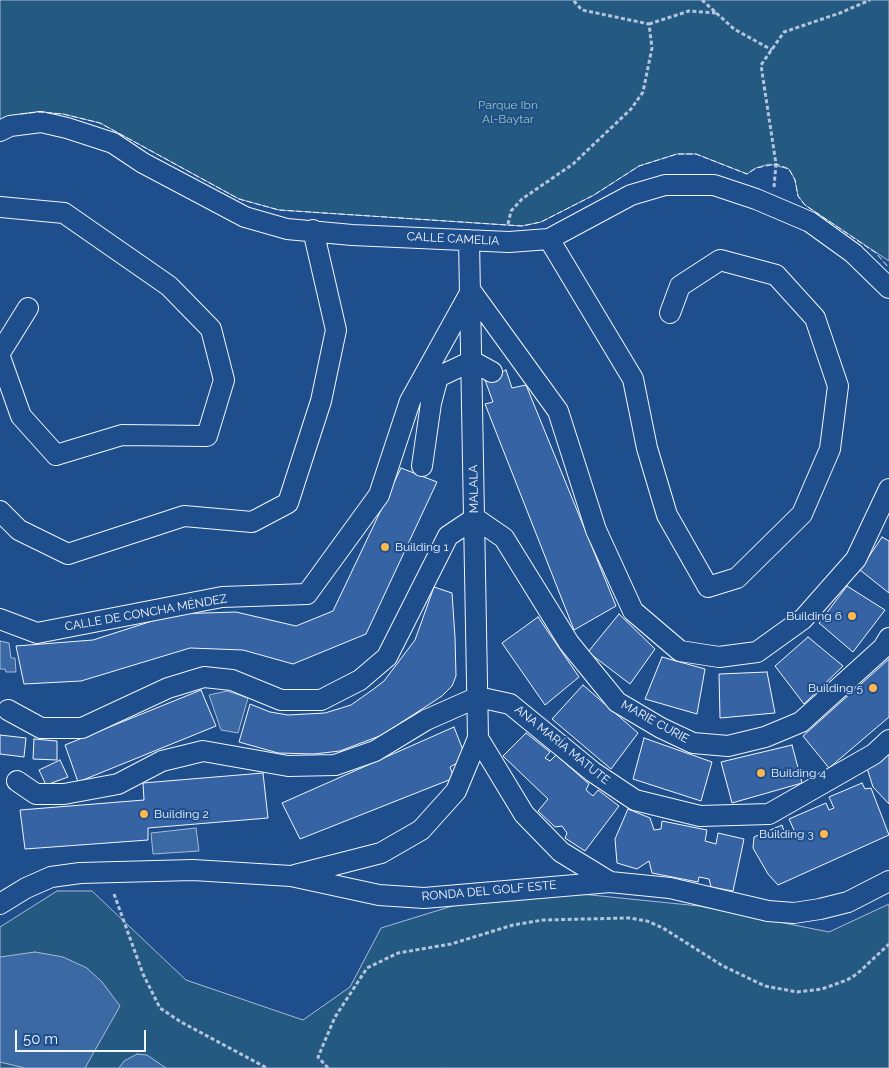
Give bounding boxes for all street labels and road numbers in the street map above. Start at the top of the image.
street label: CALLE CAMELIA [406,229,500,249]
street label: MALALA [466,464,482,514]
street label: CALLE DE CONCHA MÉNDEZ [64,592,228,634]
street label: MARIE CURIE [619,697,691,747]
street label: ANA MARÍA MATUTE [512,702,612,788]
street label: RONDA DEL GOLF ESTE [421,878,557,904]

